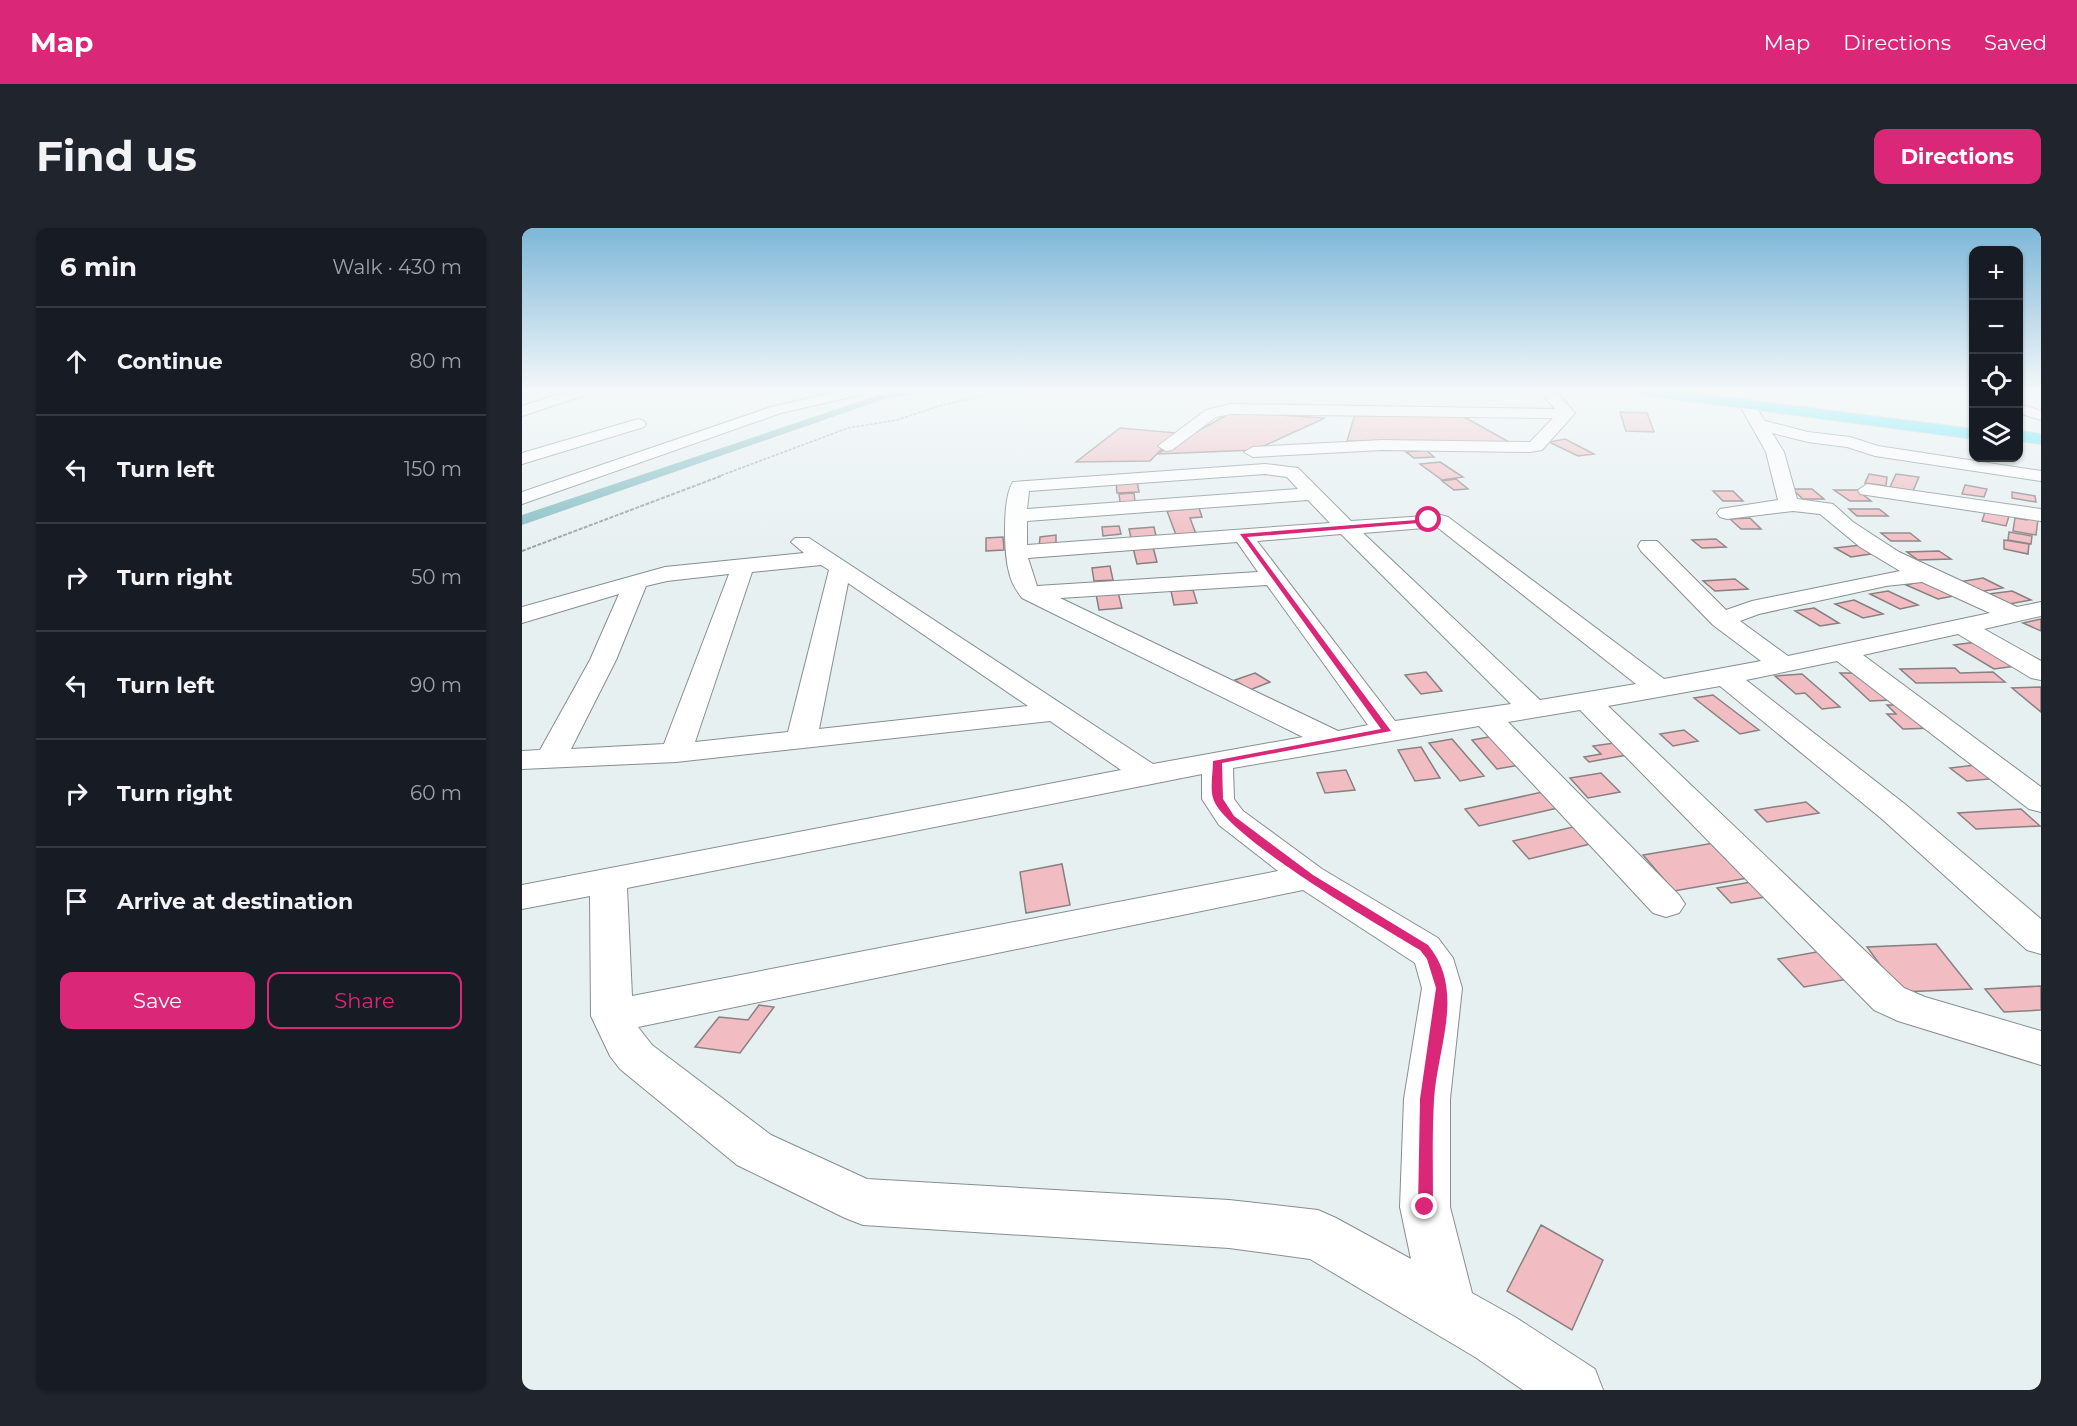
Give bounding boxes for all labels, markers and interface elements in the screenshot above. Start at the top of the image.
text: Map [30,25,93,59]
text: Map [1764,30,1810,55]
text: Directions [1843,30,1951,55]
text: Saved [1984,30,2047,55]
button: Directions [1874,129,2041,184]
text: Find us [36,130,197,182]
map controls [1969,246,2023,462]
button: + [1969,246,2023,300]
text: 6 min [60,251,137,283]
text: Walk · 430 m [332,255,462,279]
button: − [1969,300,2023,354]
icon: ahead [60,345,93,378]
text: Continue [117,348,223,375]
text: 80 m [410,349,462,373]
button: locate [1969,354,2023,408]
button: layers [1969,408,2023,462]
icon: left [60,453,93,486]
text: Turn left [117,456,215,483]
text: 150 m [404,457,462,481]
route start [1415,506,1441,532]
icon: right [60,561,93,594]
text: Turn right [117,564,232,591]
text: 50 m [411,565,462,589]
icon: left [60,669,93,702]
text: Turn left [117,672,215,699]
text: 90 m [410,673,462,697]
icon: right [60,777,93,810]
text: Turn right [117,780,232,807]
text: 60 m [410,781,462,805]
icon: arrive [60,885,93,918]
text: Arrive at destination [117,888,353,915]
button: Save [60,972,255,1029]
button: Share [267,972,462,1029]
route end [1411,1193,1437,1219]

